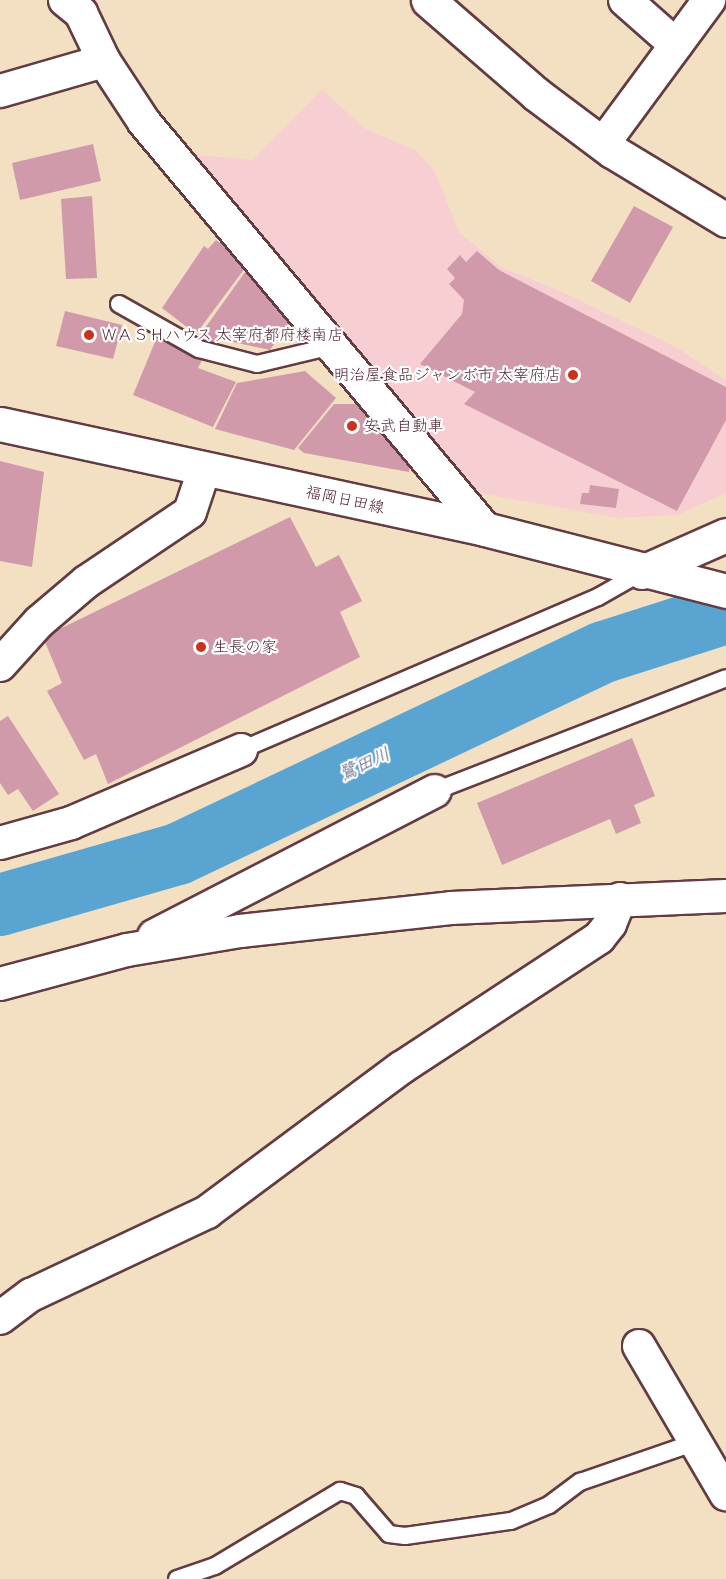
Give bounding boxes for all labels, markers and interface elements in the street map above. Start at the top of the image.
place label: ＷＡＳＨハウス 太宰府都府楼南店 [101,325,344,345]
marker: ＷＡＳＨハウス 太宰府都府楼南店 [82,328,96,342]
place label: 明治屋食品ジャンボ市 太宰府店 [334,365,561,385]
marker: 明治屋食品ジャンボ市 太宰府店 [566,368,580,382]
place label: 安武自動車 [364,416,444,436]
marker: 安武自動車 [345,419,359,433]
street label: 福岡日田線 [304,482,386,518]
place label: 生長の家 [213,637,277,657]
marker: 生長の家 [194,640,208,654]
water label: 鷺田川 [336,744,394,786]

